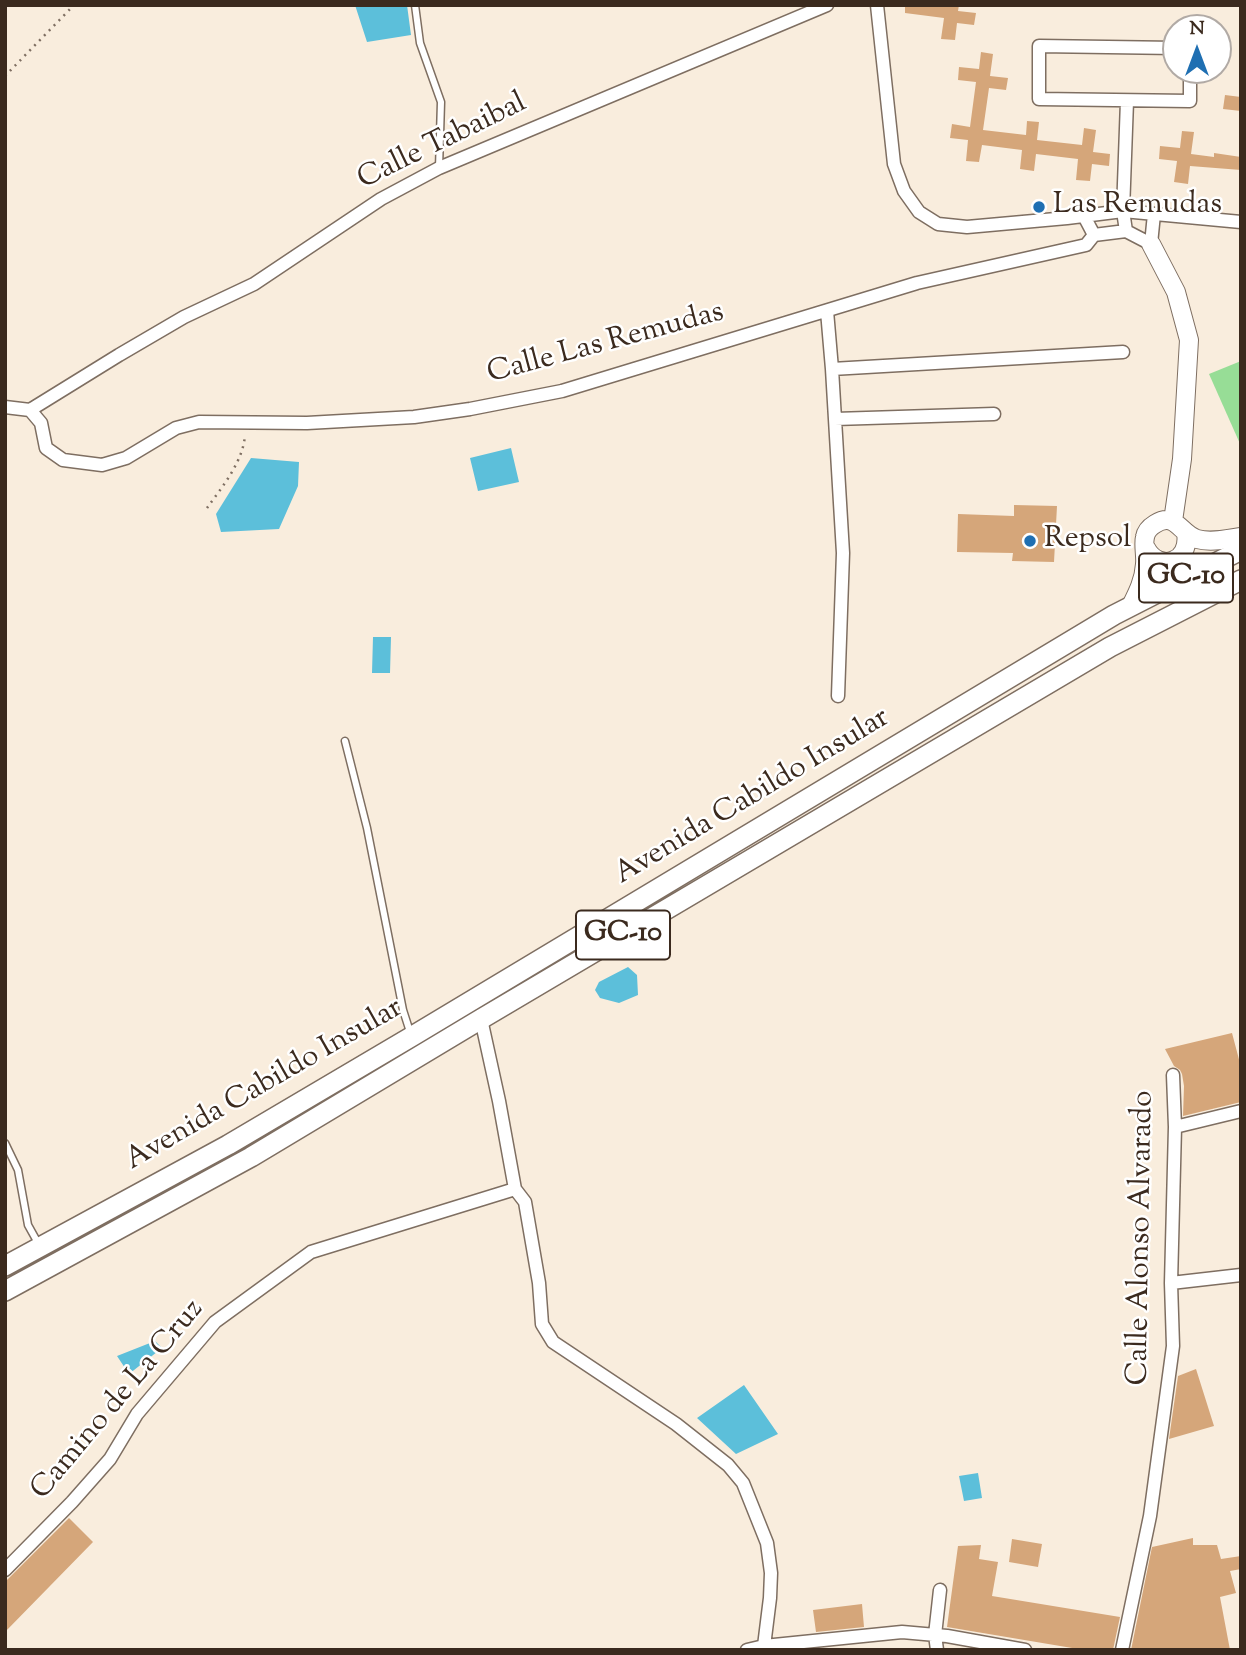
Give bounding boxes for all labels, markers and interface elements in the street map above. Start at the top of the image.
north arrow [1162,14,1232,84]
text: N [1189,16,1205,43]
street label: Calle Tabaibal [353,87,533,199]
place label: Las Remudas [1053,189,1222,225]
marker: Las Remudas [1031,199,1047,215]
street label: Calle Las Remudas [484,296,728,394]
place label: Repsol [1044,523,1131,559]
marker: Repsol [1022,533,1038,549]
road number: GC-10 [1139,554,1233,602]
street label: Avenida Cabildo Insular [609,702,897,894]
road number: GC-10 [576,911,670,960]
street label: Avenida Cabildo Insular [120,992,410,1180]
street label: Calle Alonso Alvarado [1122,1090,1164,1386]
street label: Camino de La Cruz [25,1294,213,1508]

